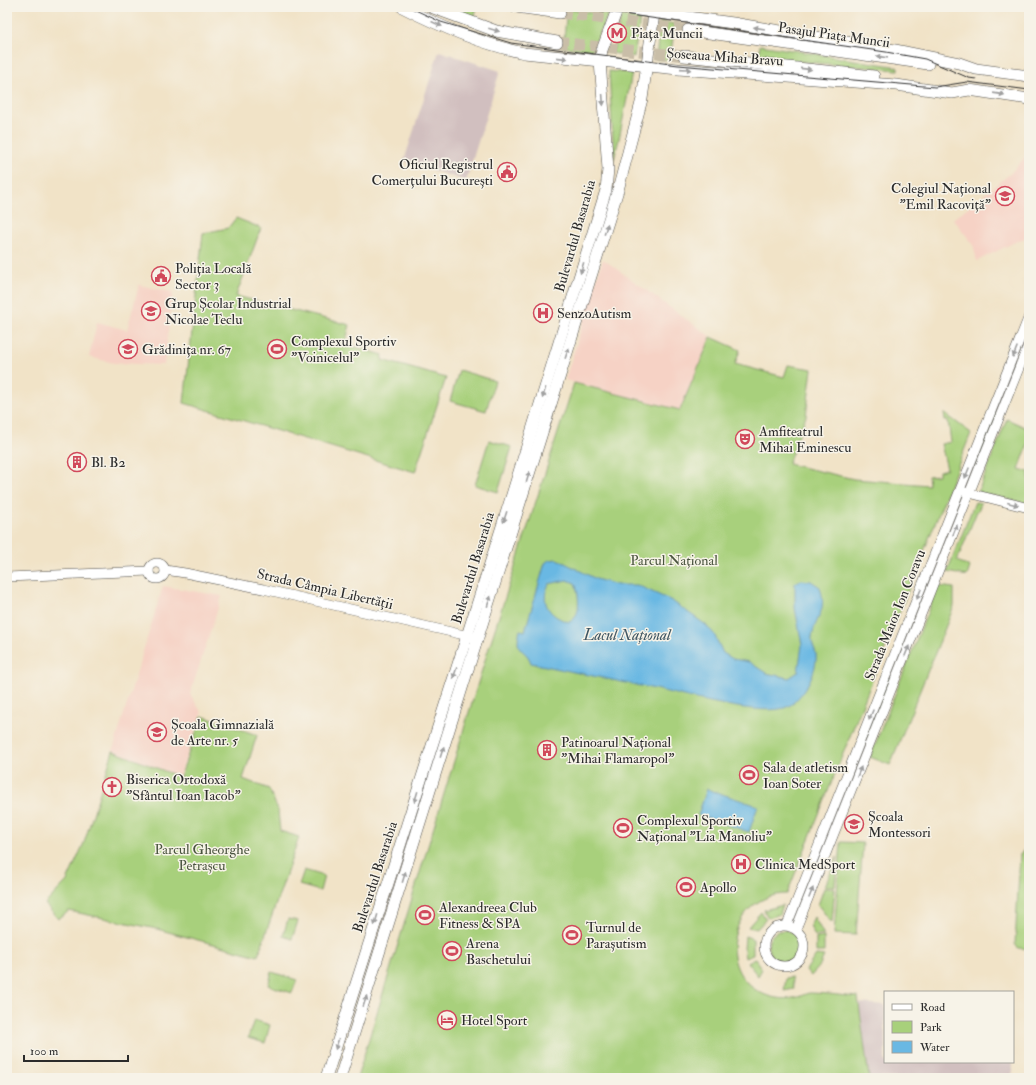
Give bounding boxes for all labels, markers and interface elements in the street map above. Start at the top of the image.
street label: Pasajul Piața Muncii [777,19,891,51]
one-way arrow [432,21,443,27]
metro station icon: Piața Muncii [606,22,628,44]
one-way arrow [753,24,765,30]
place label: Piața Muncii [631,25,703,42]
one-way arrow [488,27,500,33]
street label: Șoseaua Mihai Bravu [666,44,784,70]
one-way arrow [556,54,568,61]
one-way arrow [876,54,888,60]
one-way arrow [680,66,692,73]
one-way arrow [800,66,812,72]
one-way arrow [993,91,1005,98]
one-way arrow [599,94,606,106]
place label: Oficiul Registrul Comerțului București [371,156,493,189]
public building icon: Oficiul Registrul Comerțului București [496,161,518,183]
street label: Bulevardul Basarabia [551,178,599,294]
place label: Colegiul Național "Emil Racoviță" [891,180,991,213]
school or university icon: Colegiul Național "Emil Racoviță" [994,185,1016,207]
one-way arrow [603,223,609,235]
place label: Poliția Locală Sector 3 [175,260,252,293]
one-way arrow [579,263,585,275]
public building icon: Poliția Locală Sector 3 [150,265,172,287]
place label: Grup Școlar Industrial Nicolae Teclu [165,295,292,328]
school or university icon: Grup Școlar Industrial Nicolae Teclu [140,300,162,322]
hospital icon: SenzoAutism [532,302,554,324]
place label: SenzoAutism [557,305,631,322]
place label: Complexul Sportiv "Voinicelul" [291,333,397,366]
school or university icon: Grădinița nr. 67 [117,338,139,360]
sports icon: Complexul Sportiv "Voinicelul" [266,338,288,360]
place label: Grădinița nr. 67 [142,341,231,358]
one-way arrow [564,347,570,359]
one-way arrow [1011,347,1017,359]
one-way arrow [541,387,547,399]
place label: Amfiteatrul Mihai Eminescu [758,423,851,456]
theatre icon: Amfiteatrul Mihai Eminescu [734,428,756,450]
building icon: Bl. B2 [66,451,88,473]
place label: Bl. B2 [91,454,126,471]
one-way arrow [963,468,969,480]
one-way arrow [526,471,532,483]
one-way arrow [1007,501,1019,507]
street label: Bulevardul Basarabia [448,510,498,626]
one-way arrow [502,511,508,523]
one-way arrow [952,524,958,536]
street label: Strada Maior Ion Coravu [861,547,929,683]
park label: Parcul Național [630,552,718,569]
street label: Strada Câmpia Libertății [255,565,395,614]
one-way arrow [915,588,921,600]
one-way arrow [486,595,492,607]
water label: Lacul Național [582,626,672,645]
one-way arrow [904,644,910,656]
one-way arrow [452,667,458,679]
one-way arrow [867,709,873,721]
place label: Școala Gimnazială de Arte nr. 5 [171,716,274,749]
school or university icon: Școala Gimnazială de Arte nr. 5 [146,721,168,743]
place label: Patinoarul Național "Mihai Flamaropol" [561,734,674,768]
building icon: Patinoarul Național "Mihai Flamaropol" [536,739,558,761]
one-way arrow [439,746,445,758]
place label: Sala de atletism Ioan Soter [763,759,848,792]
sports icon: Sala de atletism Ioan Soter [738,764,760,786]
one-way arrow [856,765,862,777]
place label: Biserica Ortodoxă "Sfântul Ioan Iacob" [126,771,241,804]
church icon: Biserica Ortodoxă "Sfântul Ioan Iacob" [101,776,123,798]
one-way arrow [413,791,419,803]
place label: Școala Montessori [868,808,931,841]
place label: Complexul Sportiv Național "Lia Manoliu" [637,812,772,845]
school or university icon: Școala Montessori [843,813,865,835]
sports icon: Complexul Sportiv Național "Lia Manoliu" [612,817,634,839]
street label: Bulevardul Basarabia [349,819,401,935]
park label: Parcul Gheorghe Petrașcu [154,841,250,874]
hospital icon: Clinica MedSport [730,853,752,875]
place label: Clinica MedSport [755,856,856,874]
one-way arrow [401,870,407,882]
sports icon: Apollo [675,876,697,898]
place label: Apollo [699,879,737,897]
one-way arrow [808,886,814,898]
place label: Alexandreea Club Fitness & SPA [438,899,537,932]
sports icon: Alexandreea Club Fitness & SPA [414,904,436,926]
one-way arrow [373,915,379,927]
place label: Turnul de Parașutism [586,919,647,952]
sports icon: Turnul de Parașutism [561,924,583,946]
place label: Arena Baschetului [465,935,531,968]
sports icon: Arena Baschetului [441,940,463,962]
legend [884,991,1014,1063]
one-way arrow [362,994,368,1006]
text: Road [920,1000,945,1015]
hotel icon: Hotel Sport [436,1009,458,1031]
place label: Hotel Sport [461,1012,528,1030]
text: Park [920,1020,942,1035]
scale bar [24,1037,128,1063]
one-way arrow [334,1039,340,1051]
text: Water [919,1040,950,1055]
text: 100 m [30,1044,59,1059]

